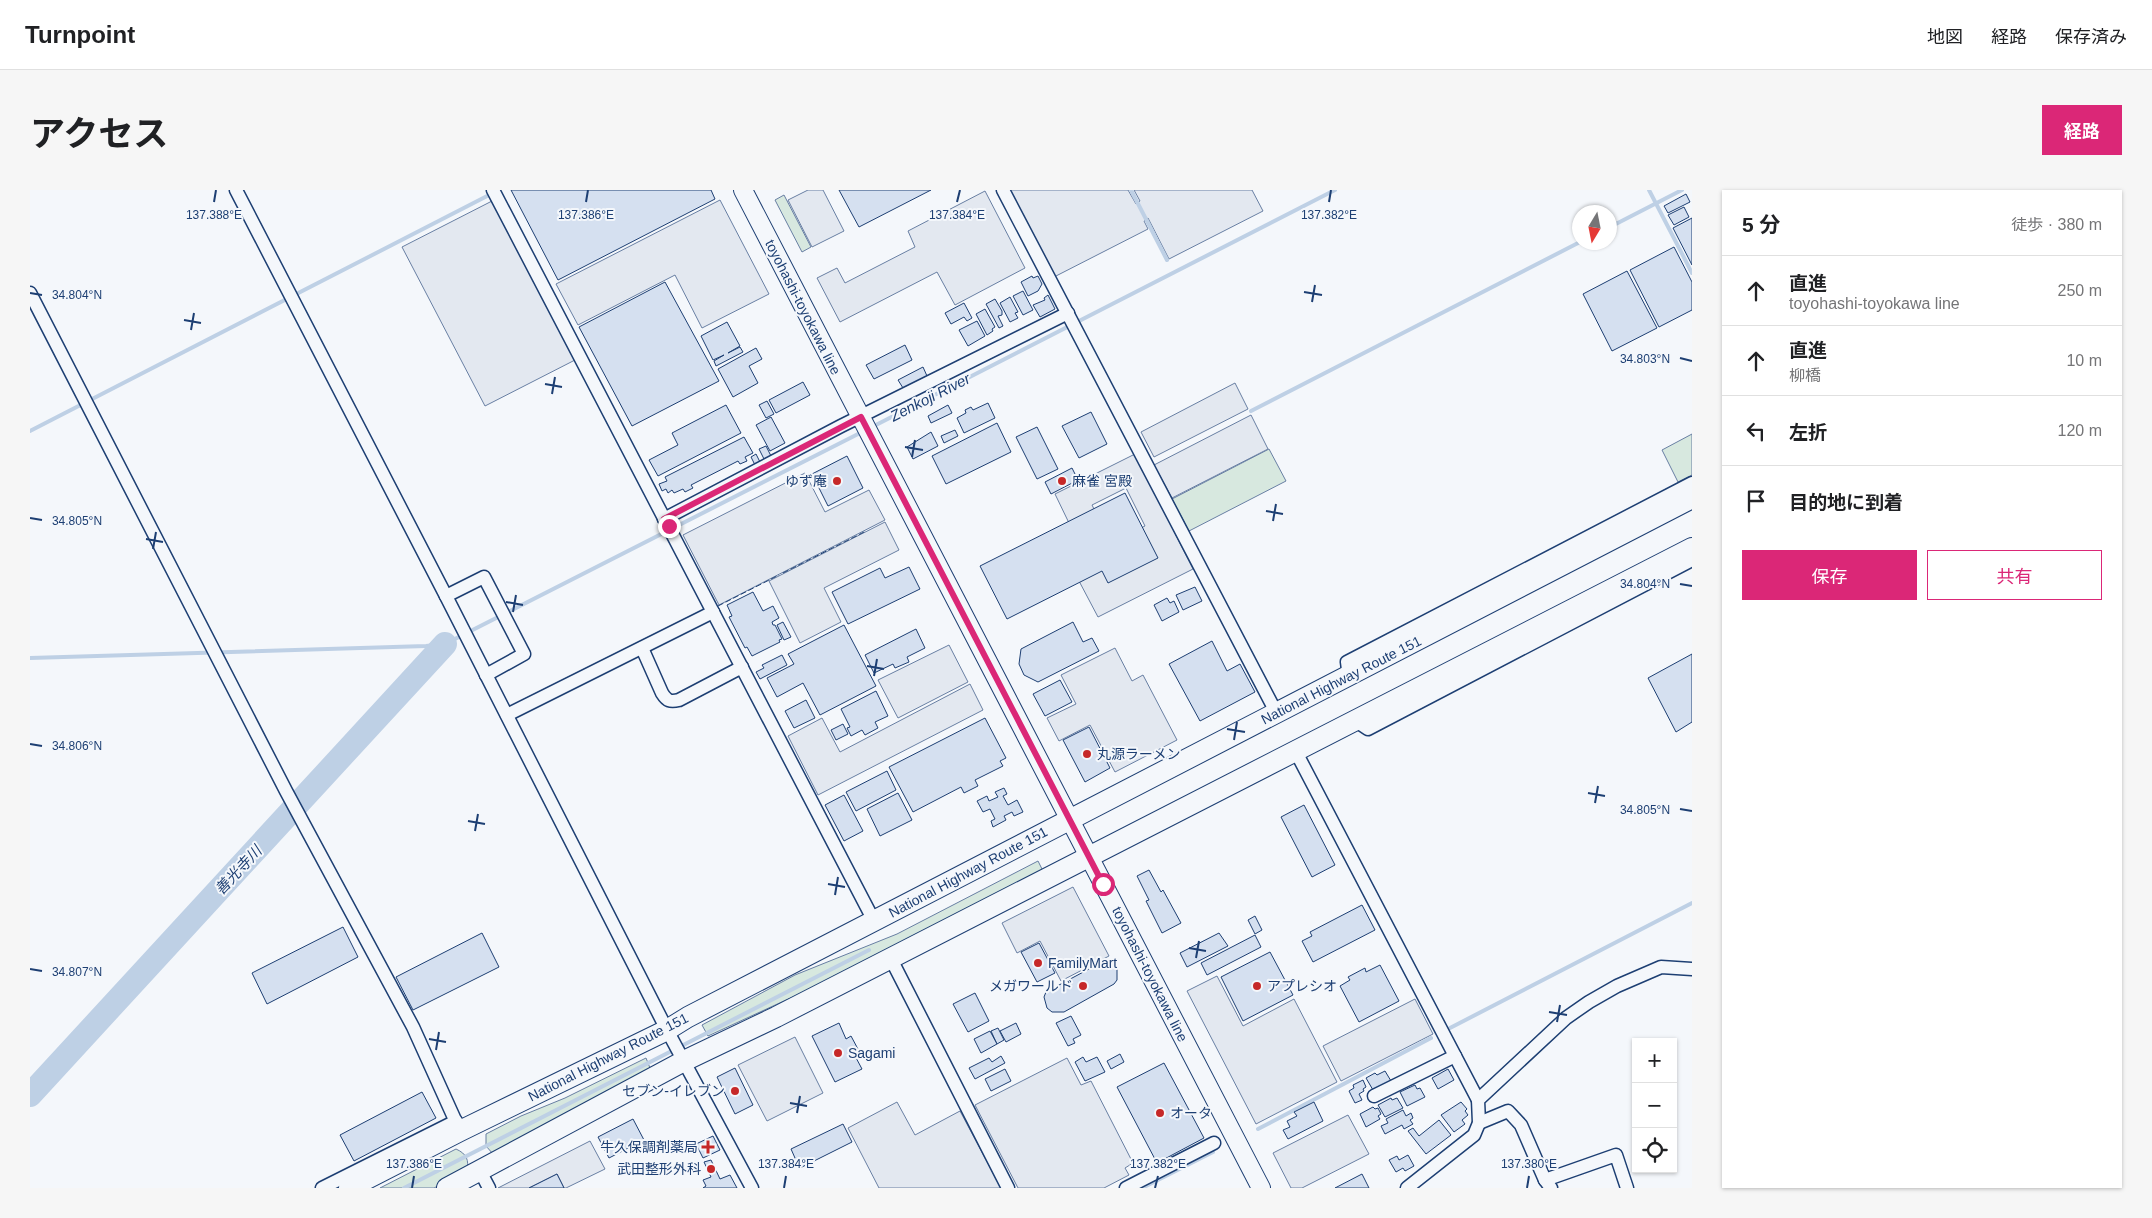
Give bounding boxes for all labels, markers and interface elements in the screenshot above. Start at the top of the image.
text: Turnpoint [25,21,135,48]
text: 地図 [1927,27,1963,47]
text: 経路 [1991,27,2027,47]
text: 保存済み [2055,27,2127,47]
button: 経路 [2042,105,2122,155]
text: アクセス [30,114,168,153]
north arrow [1572,205,1617,250]
text: 137.388°E [186,208,242,222]
text: 137.386°E [558,208,614,222]
text: 137.384°E [929,208,985,222]
text: 137.382°E [1301,208,1357,222]
text: 5 分 [1742,213,1781,236]
text: 徒歩 · 380 m [2011,216,2102,233]
street label: toyohashi-toyokawa line [762,237,844,377]
text: 直進 [1789,273,1827,294]
icon: ahead [1742,277,1770,305]
text: 250 m [2058,282,2102,299]
text: 34.804°N [52,288,102,302]
text: toyohashi-toyokawa line [1789,295,1960,312]
text: 直進 [1789,340,1827,361]
icon: ahead [1742,347,1770,375]
text: 34.803°N [1620,352,1670,366]
text: 10 m [2066,352,2102,369]
text: 柳橋 [1789,367,1821,384]
water label: Zenkoji River [886,369,974,425]
icon: left [1742,417,1770,445]
text: 左折 [1789,422,1827,443]
text: 120 m [2058,422,2102,439]
place label: ゆず庵 [785,473,827,489]
place label: 麻雀 宮殿 [1072,473,1132,489]
marker: ゆず庵 [831,475,843,487]
marker: 麻雀 宮殿 [1056,475,1068,487]
icon: arrive [1742,487,1770,515]
text: 目的地に到着 [1789,492,1903,513]
text: 34.805°N [52,514,102,528]
route end [658,515,681,538]
button: 保存 [1742,550,1917,600]
button: 共有 [1927,550,2102,600]
text: 34.804°N [1620,577,1670,591]
street label: National Highway Route 151 [1258,632,1424,727]
text: 34.806°N [52,739,102,753]
place label: 丸源ラーメン [1097,746,1180,762]
marker: 丸源ラーメン [1081,748,1093,760]
text: 34.805°N [1620,803,1670,817]
street label: National Highway Route 151 [886,823,1050,921]
water label: 善光寺川 [211,841,266,898]
route start [1092,873,1115,896]
street label: toyohashi-toyokawa line [1109,904,1191,1044]
place label: FamilyMart [1048,955,1117,971]
marker: FamilyMart [1032,957,1044,969]
text: 34.807°N [52,965,102,979]
place label: メガワールド [989,978,1073,994]
place label: アプレシオ [1267,978,1337,994]
marker: メガワールド [1077,980,1089,992]
marker: アプレシオ [1251,980,1263,992]
street label: National Highway Route 151 [525,1009,691,1104]
map controls [1632,1038,1677,1173]
button: + [1632,1038,1677,1083]
place label: Sagami [848,1045,895,1061]
marker: Sagami [832,1047,844,1059]
place label: セブン-イレブン [622,1083,725,1099]
button: − [1632,1083,1677,1128]
marker: セブン-イレブン [729,1085,741,1097]
place label: オータ [1170,1105,1212,1121]
marker: オータ [1154,1107,1166,1119]
button: locate [1632,1128,1677,1173]
place label: 牛久保調剤薬局 [600,1139,698,1155]
marker: 牛久保調剤薬局 [702,1141,714,1153]
text: 137.386°E [386,1157,442,1171]
text: 137.384°E [758,1157,814,1171]
text: 137.382°E [1130,1157,1186,1171]
text: 137.380°E [1501,1157,1557,1171]
place label: 武田整形外科 [617,1161,701,1177]
marker: 武田整形外科 [705,1163,717,1175]

